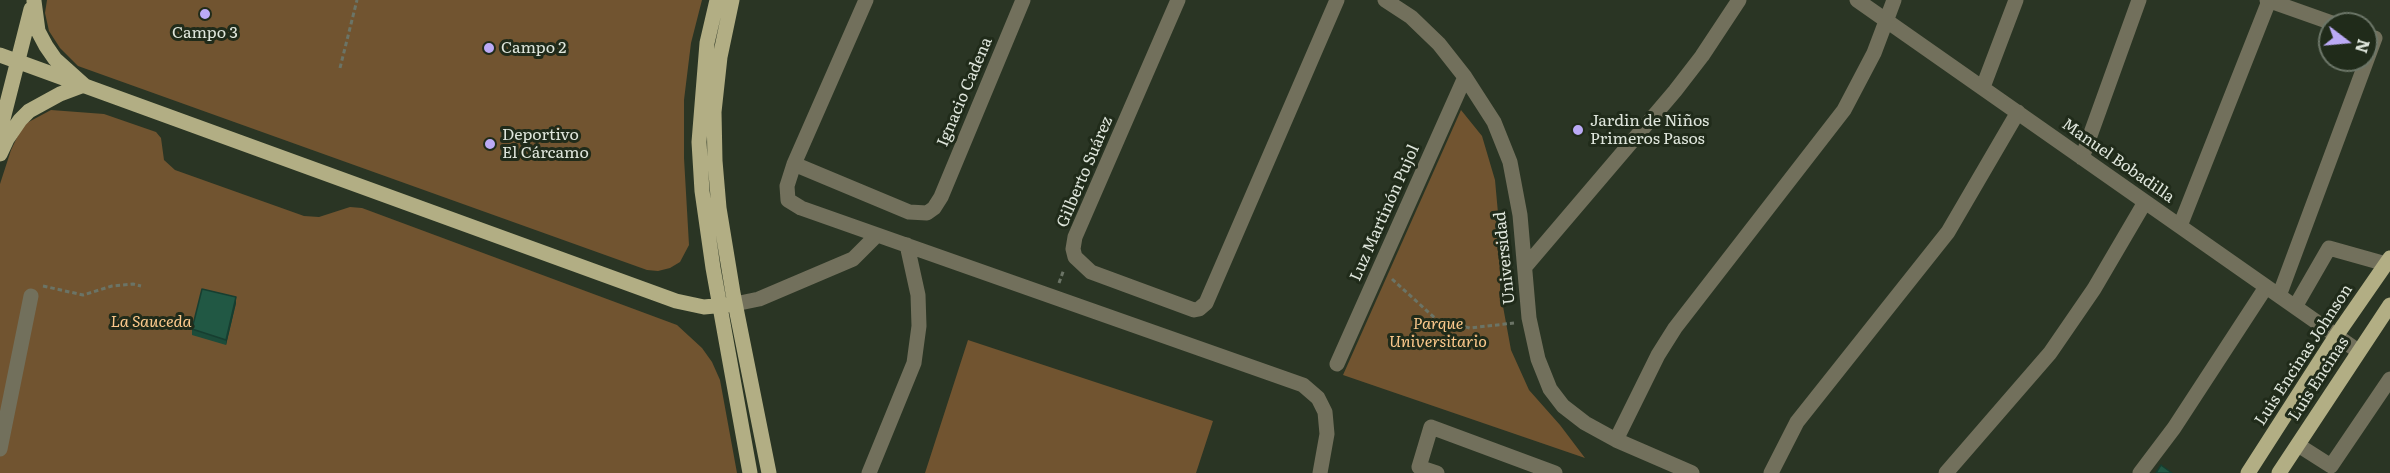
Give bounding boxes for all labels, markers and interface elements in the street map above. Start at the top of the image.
marker: Campo 3 [198,7,212,21]
north arrow [2318,12,2378,72]
place label: Campo 3 [172,23,238,43]
street label: Ignacio Cadena [933,34,997,150]
text: N [2350,37,2377,56]
place label: Campo 2 [501,38,566,58]
marker: Campo 2 [482,41,496,55]
place label: Jardin de Niños Primeros Pasos [1590,111,1709,149]
street label: Gilberto Suárez [1053,114,1117,230]
street label: Manuel Bobadilla [2058,115,2178,207]
marker: Jardin de Niños Primeros Pasos [1571,123,1585,137]
place label: Deportivo El Cárcamo [502,125,589,163]
marker: Deportivo El Cárcamo [483,137,497,151]
street label: Luz Martinón Pujol [1346,142,1424,284]
street label: Universidad [1491,210,1519,306]
street label: Luis Encinas Johnson [2251,281,2357,429]
park label: La Sauceda [110,312,192,332]
park label: Parque Universitario [1389,314,1487,352]
street label: Luis Encinas [2285,333,2353,425]

